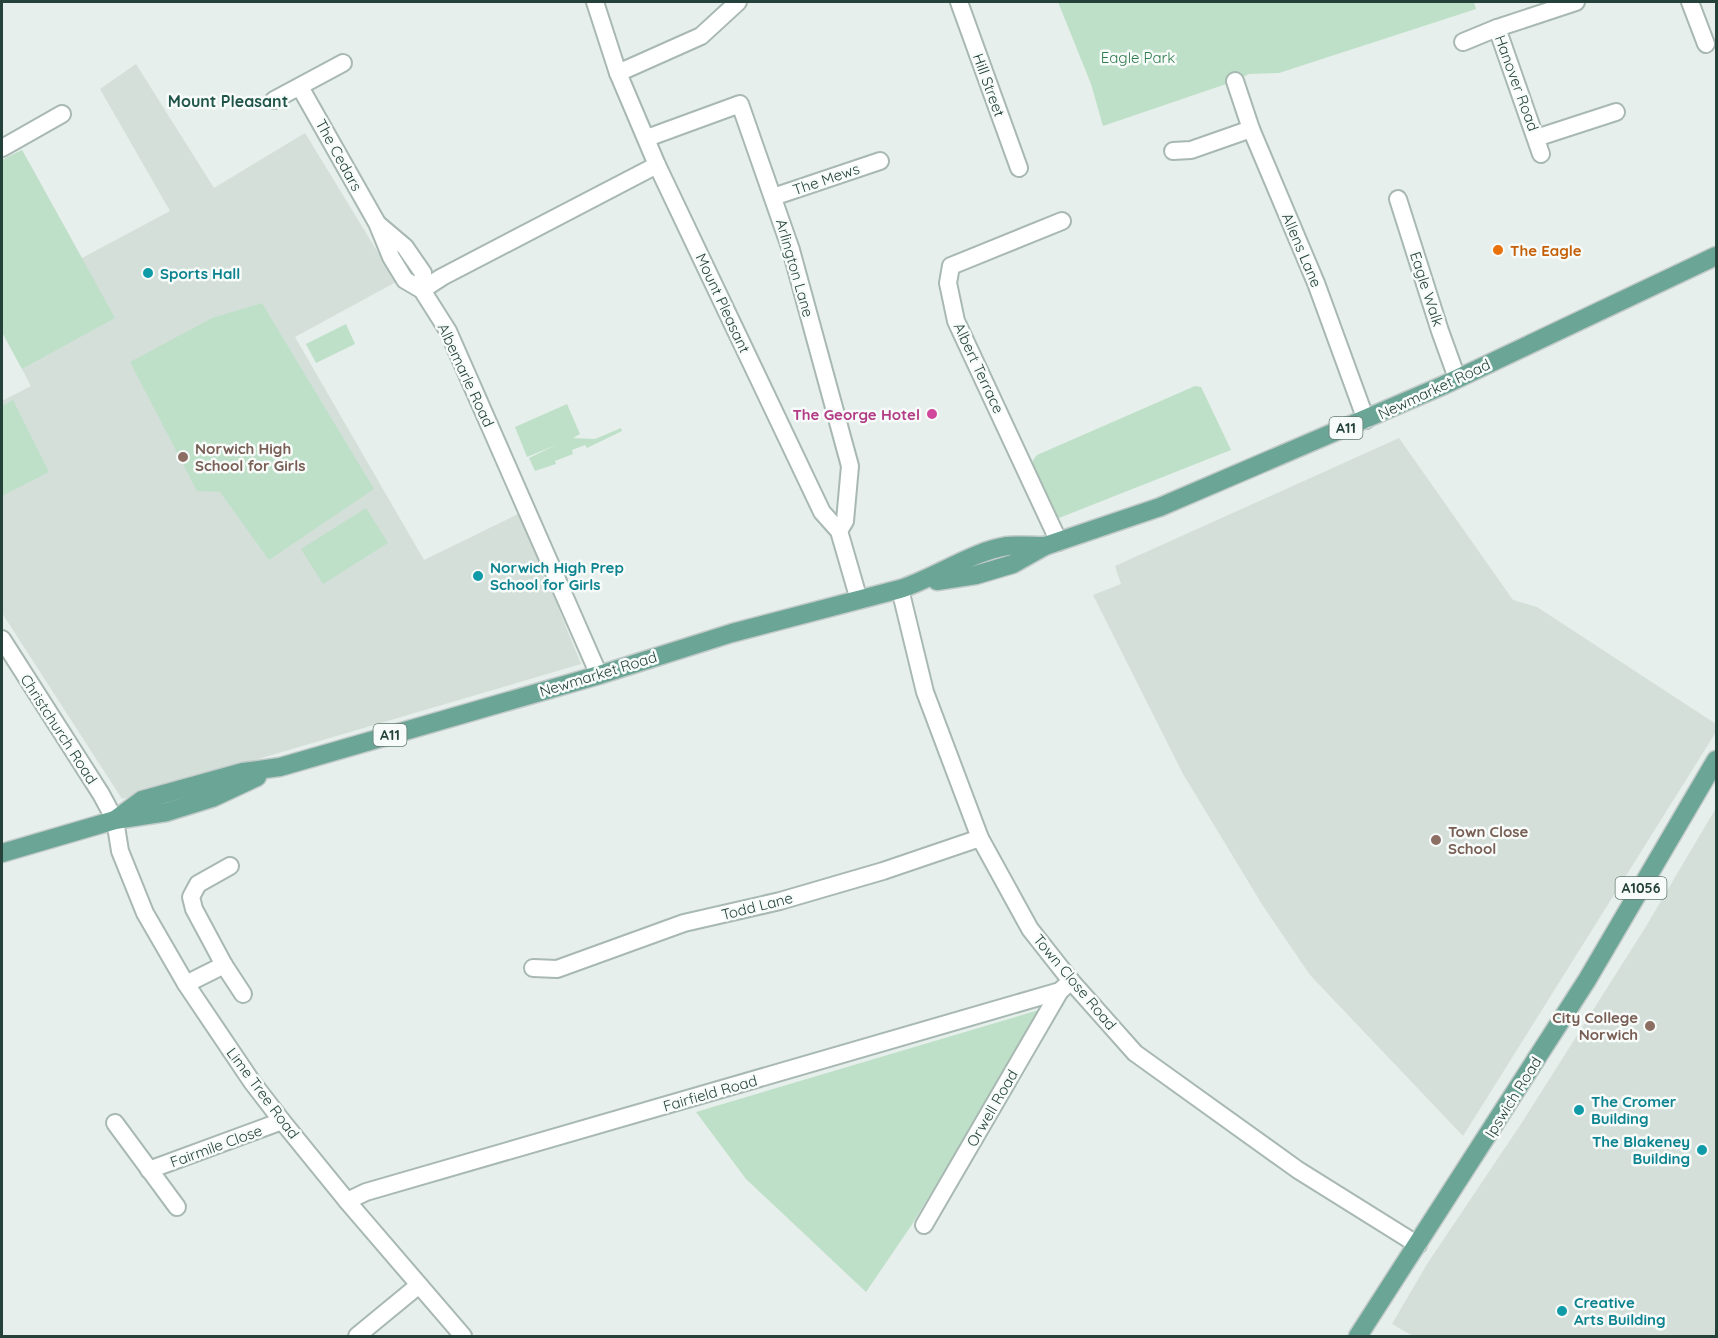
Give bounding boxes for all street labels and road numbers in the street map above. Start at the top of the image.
street label: Hanover Road [1491,32,1543,134]
street label: Hill Street [969,51,1009,119]
street label: The Cedars [311,116,367,194]
street label: The Mews [790,159,862,199]
street label: Allens Lane [1278,210,1326,290]
street label: Arlington Lane [772,217,818,319]
street label: Eagle Walk [1406,249,1448,329]
street label: Mount Pleasant [692,250,754,356]
street label: Albemarle Road [434,320,498,430]
street label: Albert Terrace [950,320,1008,416]
street label: Newmarket Road [1375,355,1493,423]
road number: A11 [1330,417,1362,439]
street label: Newmarket Road [537,647,659,701]
street label: Christchurch Road [16,670,102,788]
road number: A11 [374,724,406,746]
road number: A1056 [1616,877,1666,899]
street label: Todd Lane [719,888,795,924]
street label: Town Close Road [1029,930,1121,1034]
street label: Lime Tree Road [223,1044,303,1142]
street label: Ipswich Road [1481,1053,1545,1141]
street label: Orwell Road [962,1066,1022,1150]
street label: Fairfield Road [661,1070,759,1116]
street label: Fairmile Close [167,1121,265,1171]

